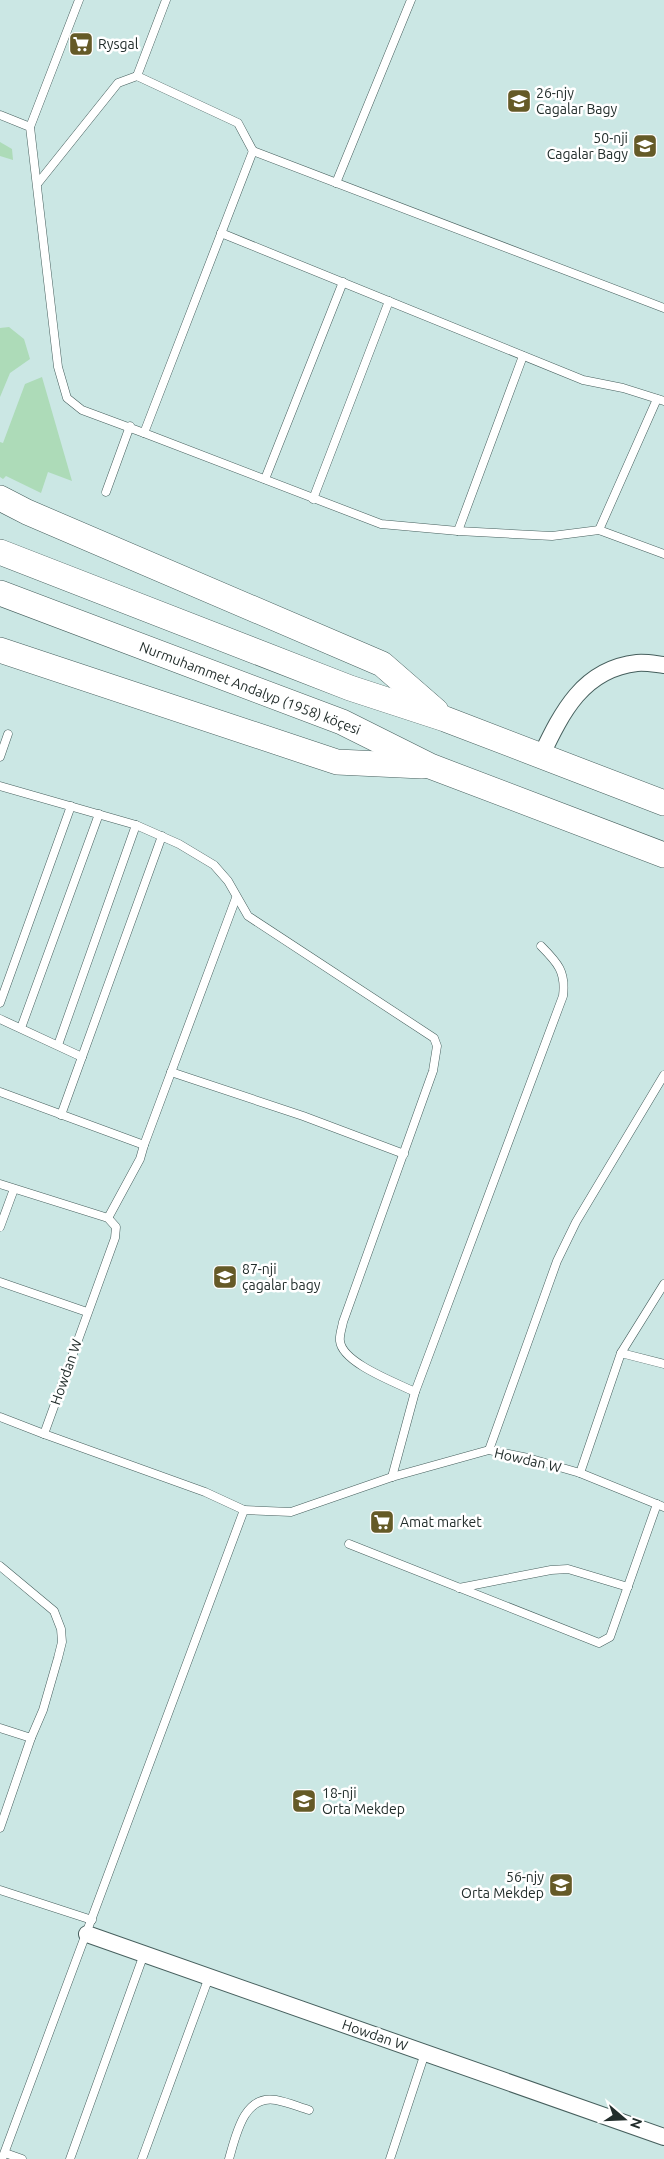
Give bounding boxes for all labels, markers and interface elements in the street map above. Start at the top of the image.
supermarket icon: Rysgal [68,31,94,57]
place label: Rysgal [98,36,139,52]
place label: 26-njy Cagalar Bagy [536,85,618,117]
school or university icon: 26-njy Cagalar Bagy [506,88,532,114]
place label: 50-nji Cagalar Bagy [547,130,628,162]
school or university icon: 50-nji Cagalar Bagy [632,133,658,159]
street label: Nurmuhammet Andalyp (1958) köçesi [137,638,363,738]
place label: 87-nji çagalar bagy [242,1261,321,1293]
school or university icon: 87-nji çagalar bagy [212,1264,238,1290]
street label: Howdan W [47,1337,85,1407]
street label: Howdan W [493,1445,563,1475]
supermarket icon: Amat market [369,1509,395,1535]
place label: Amat market [400,1514,482,1530]
place label: 18-nji Orta Mekdep [322,1785,405,1817]
school or university icon: 18-nji Orta Mekdep [291,1788,317,1814]
place label: 56-njy Orta Mekdep [461,1869,544,1901]
school or university icon: 56-njy Orta Mekdep [548,1872,574,1898]
street label: Howdan W [340,2016,410,2054]
north arrow [599,2094,649,2144]
text: N [627,2116,646,2131]

